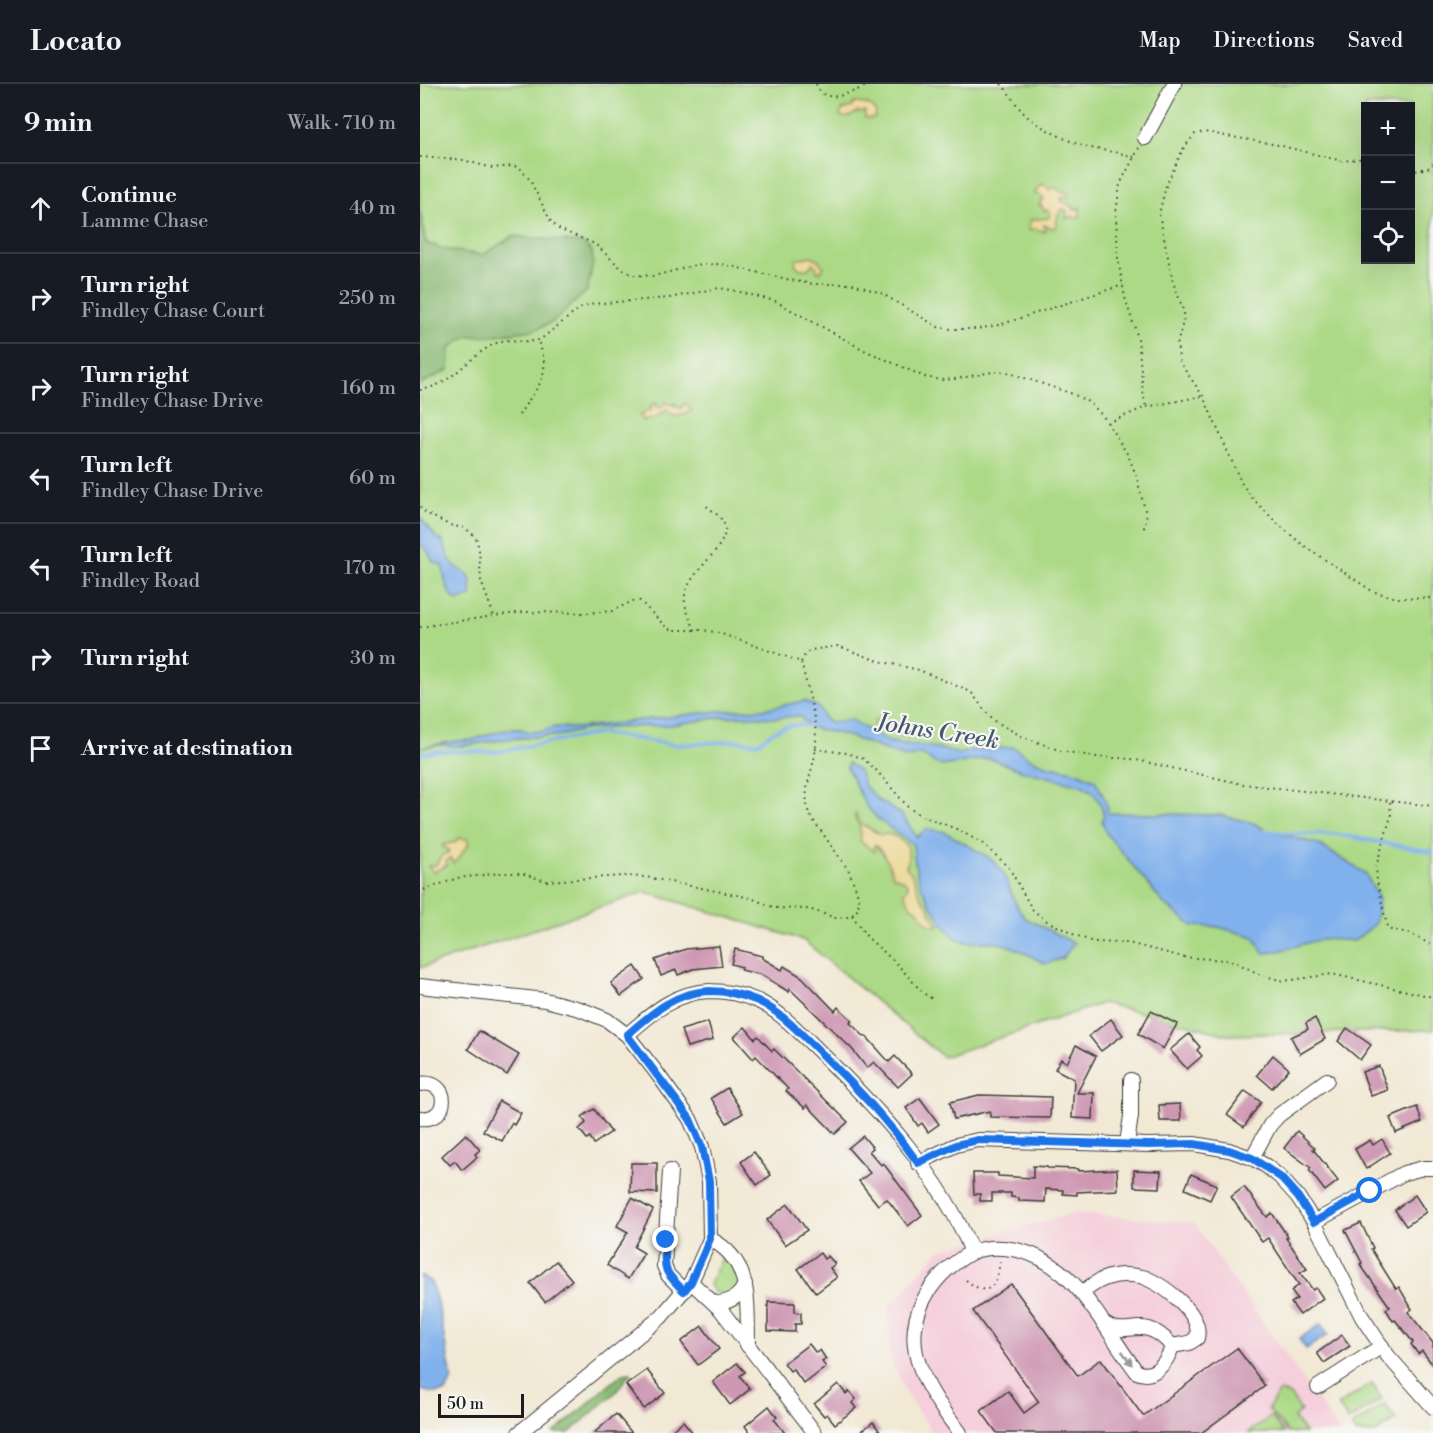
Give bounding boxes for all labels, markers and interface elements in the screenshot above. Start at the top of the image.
text: Locato [30,24,122,59]
text: Map [1139,28,1181,54]
text: Directions [1214,28,1315,54]
text: Saved [1348,28,1403,54]
map controls [1361,102,1415,264]
button: + [1361,102,1415,156]
text: 9 min [24,107,92,139]
text: Walk · 710 m [287,111,396,136]
button: − [1361,156,1415,210]
text: Continue [81,182,177,209]
icon: ahead [24,192,57,225]
text: 40 m [349,196,396,221]
text: Lamme Chase [81,209,208,234]
button: locate [1361,210,1415,264]
text: Turn right [81,272,189,299]
icon: right [24,282,57,315]
text: 250 m [339,286,396,311]
text: Findley Chase Court [81,299,265,324]
text: Turn right [81,362,189,389]
icon: right [24,372,57,405]
text: 160 m [341,376,396,401]
text: Findley Chase Drive [81,389,263,414]
text: Turn left [81,452,172,479]
icon: left [24,462,57,495]
text: 60 m [349,466,396,491]
text: Findley Chase Drive [81,479,263,504]
text: Turn left [81,542,172,569]
icon: left [24,552,57,585]
text: 170 m [344,556,396,581]
text: Findley Road [81,569,200,594]
icon: right [24,642,57,675]
text: Turn right [81,645,189,672]
text: 30 m [350,646,396,671]
water label: Johns Creek [872,707,1001,756]
icon: arrive [24,732,57,765]
text: Arrive at destination [81,735,293,762]
route start [1356,1177,1382,1203]
route end [652,1226,678,1252]
one-way arrow [1121,1350,1133,1366]
scale bar [438,1391,524,1418]
text: 50 m [447,1394,484,1414]

